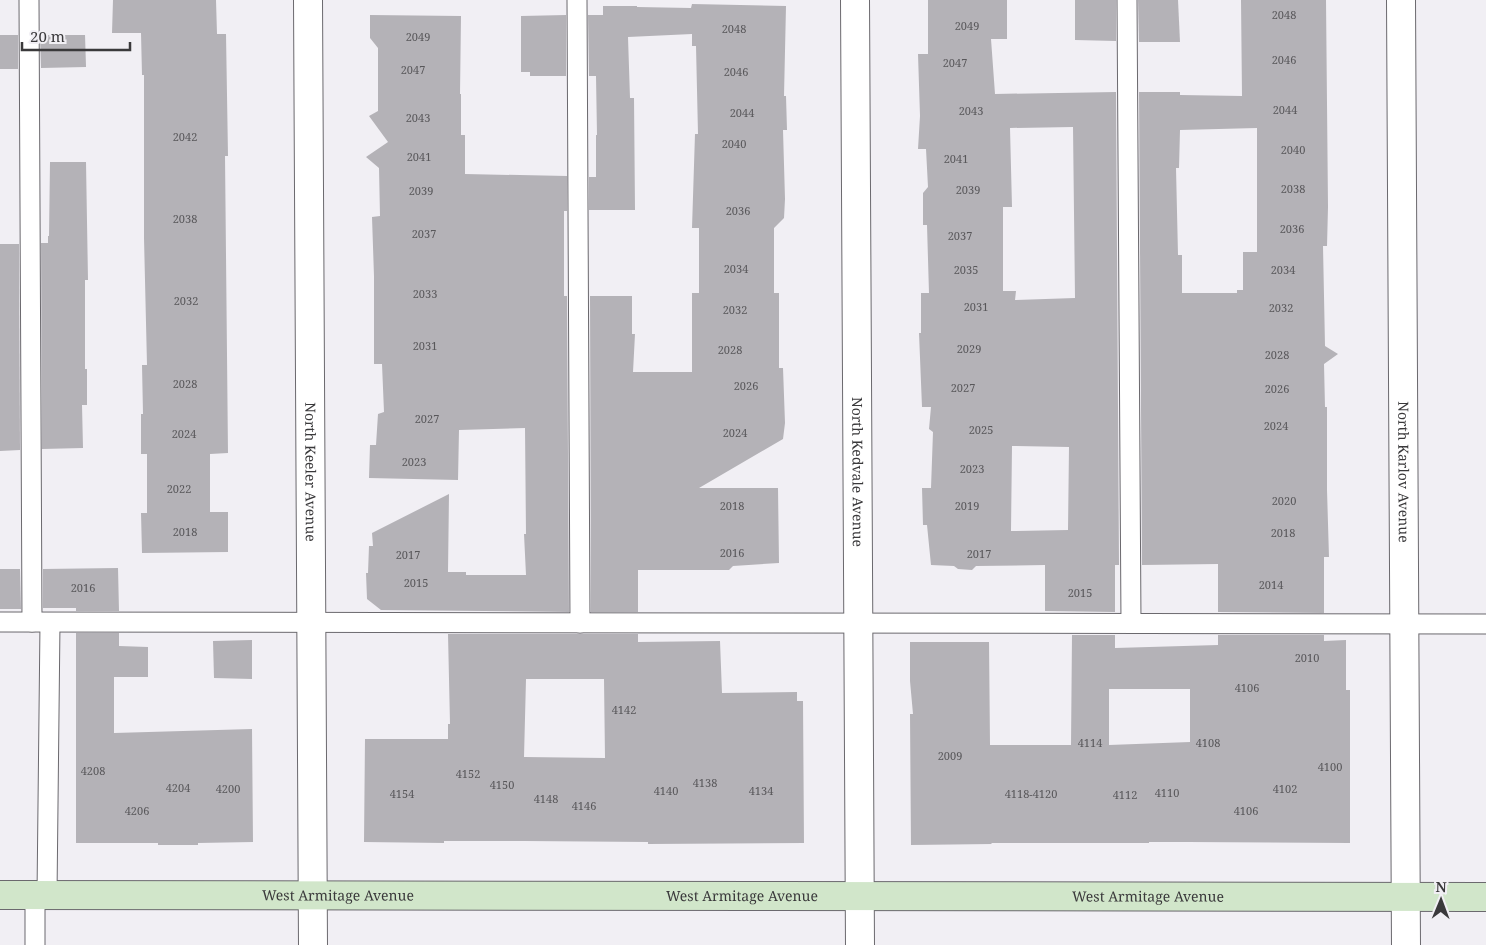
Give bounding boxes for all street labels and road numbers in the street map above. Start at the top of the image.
street label: North Kedvale Avenue [848,397,868,547]
street label: North Karlov Avenue [1394,401,1414,543]
street label: North Keeler Avenue [301,402,321,542]
street label: West Armitage Avenue [262,885,414,905]
street label: West Armitage Avenue [666,886,818,905]
street label: West Armitage Avenue [1072,886,1224,906]

